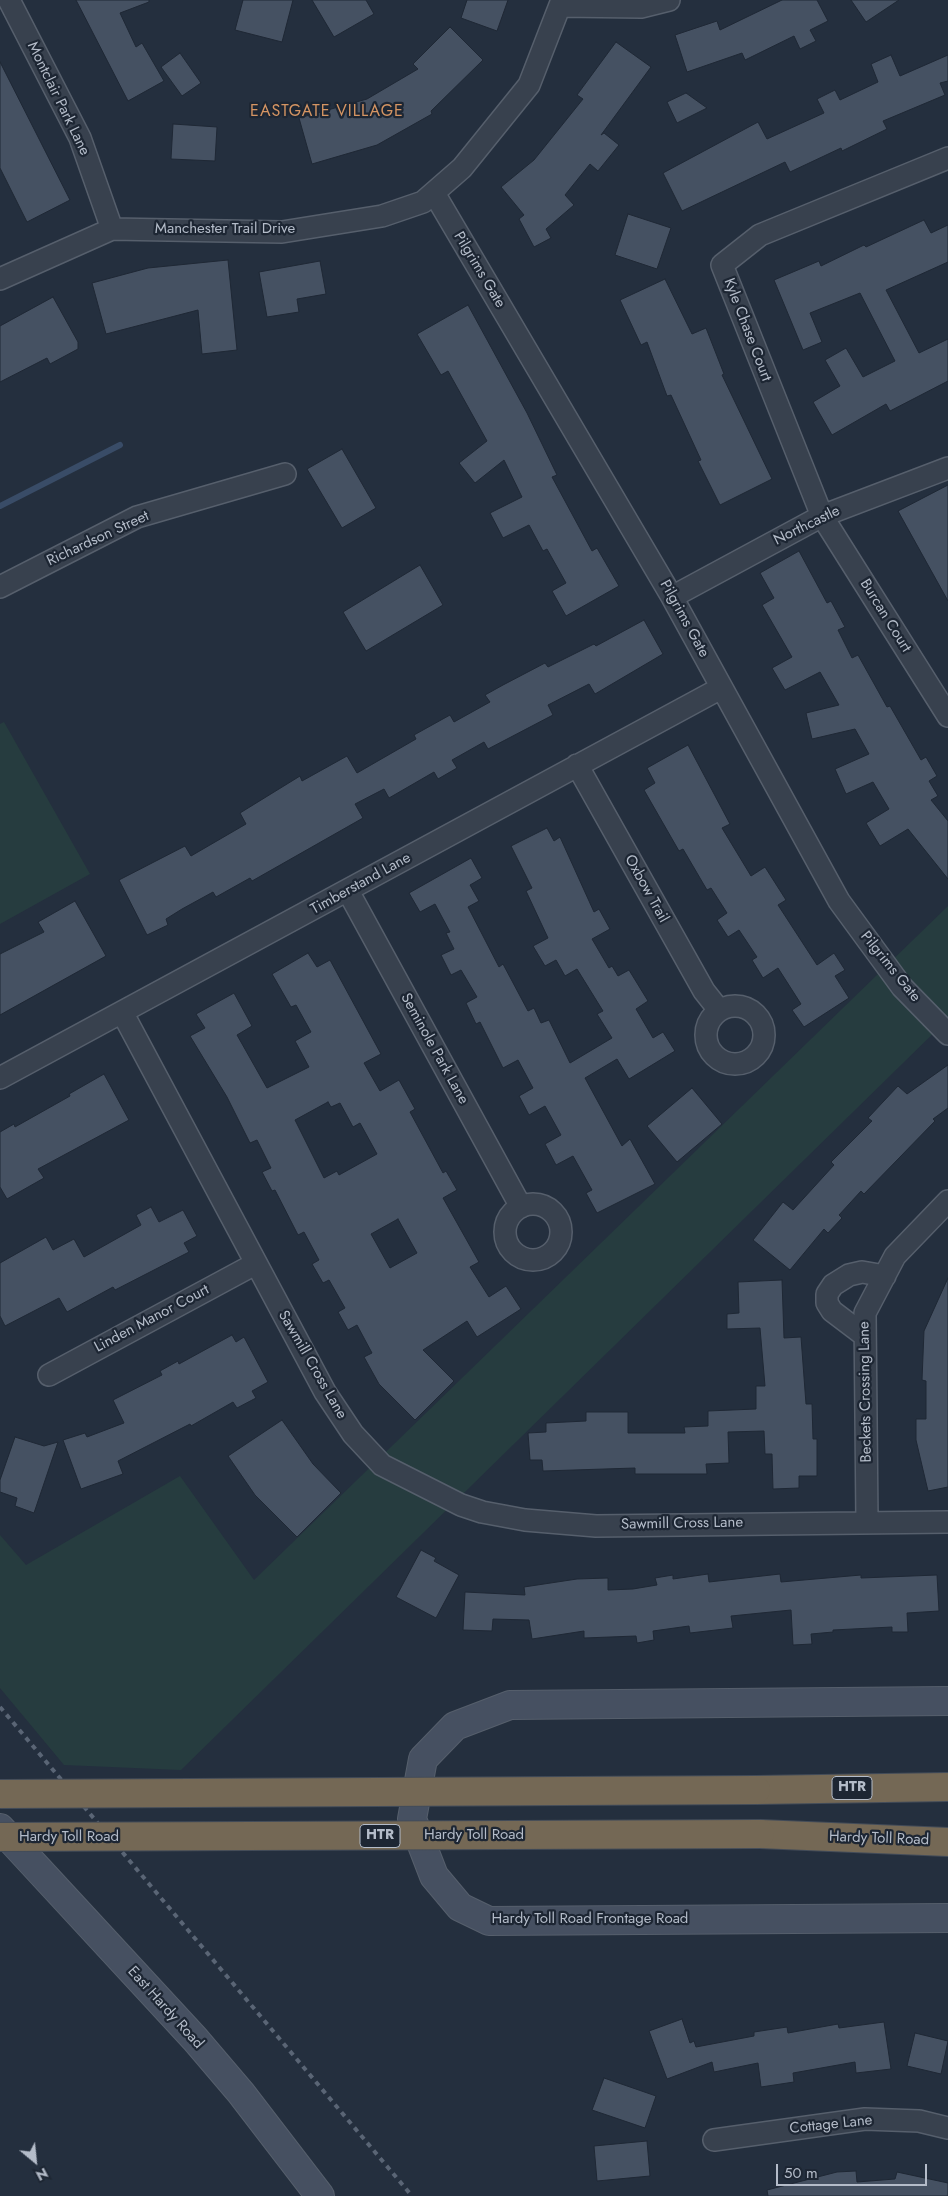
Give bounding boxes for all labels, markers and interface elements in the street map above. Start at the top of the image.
street label: Montclair Park Lane [23,39,93,159]
district label: EASTGATE VILLAGE [248,102,406,122]
street label: Manchester Trail Drive [155,220,295,238]
street label: Pilgrims Gate [449,229,509,311]
street label: Kyle Chase Court [719,276,775,384]
street label: Northcastle [771,502,843,550]
street label: Richardson Street [44,507,152,571]
street label: Burcan Court [855,576,915,656]
street label: Pilgrims Gate [655,577,713,661]
street label: Timberstand Lane [308,849,414,919]
street label: Oxbow Trail [620,852,672,926]
street label: Pilgrims Gate [856,928,924,1006]
street label: Seminole Park Lane [396,990,472,1108]
street label: Linden Manor Court [92,1281,212,1357]
street label: Sawmill Cross Lane [274,1308,350,1422]
street label: Beckets Crossing Lane [856,1321,876,1463]
street label: Sawmill Cross Lane [621,1514,743,1534]
road number: HTR [832,1776,872,1800]
road number: HTR [360,1824,400,1848]
street label: Hardy Toll Road [424,1826,524,1844]
street label: Hardy Toll Road [19,1828,119,1846]
street label: Hardy Toll Road [829,1828,929,1850]
street label: Hardy Toll Road Frontage Road [492,1910,688,1928]
street label: East Hardy Road [123,1963,207,2053]
street label: Cottage Lane [789,2112,873,2138]
north arrow [10,2136,60,2186]
scale bar [778,2154,929,2186]
text: 50 m [784,2162,818,2184]
text: N [32,2163,52,2186]

